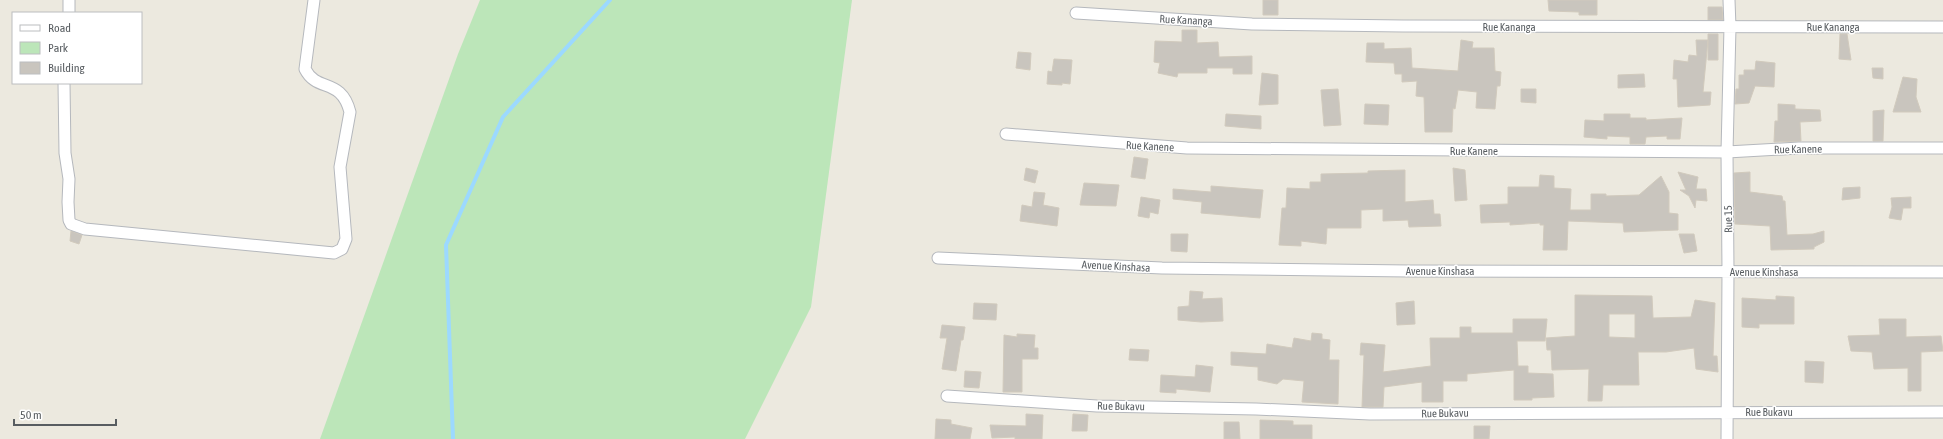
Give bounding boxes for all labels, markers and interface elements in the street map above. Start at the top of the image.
legend [12,12,142,84]
street label: Rue Kananga [1159,13,1213,27]
text: Road [48,21,71,35]
street label: Rue Kananga [1482,21,1536,33]
street label: Rue Kananga [1806,21,1860,33]
text: Park [48,41,69,55]
text: Building [48,61,86,75]
street label: Rue Kanene [1126,139,1174,153]
street label: Rue Kanene [1774,143,1822,155]
street label: Rue Kanene [1450,145,1498,157]
street label: Rue 15 [1722,205,1734,233]
street label: Avenue Kinshasa [1081,258,1151,274]
street label: Avenue Kinshasa [1406,265,1474,277]
street label: Avenue Kinshasa [1730,266,1798,278]
street label: Rue Bukavu [1097,400,1145,412]
scale bar [14,401,116,427]
street label: Rue Bukavu [1745,406,1793,418]
street label: Rue Bukavu [1421,407,1469,419]
text: 50 m [20,408,42,422]

